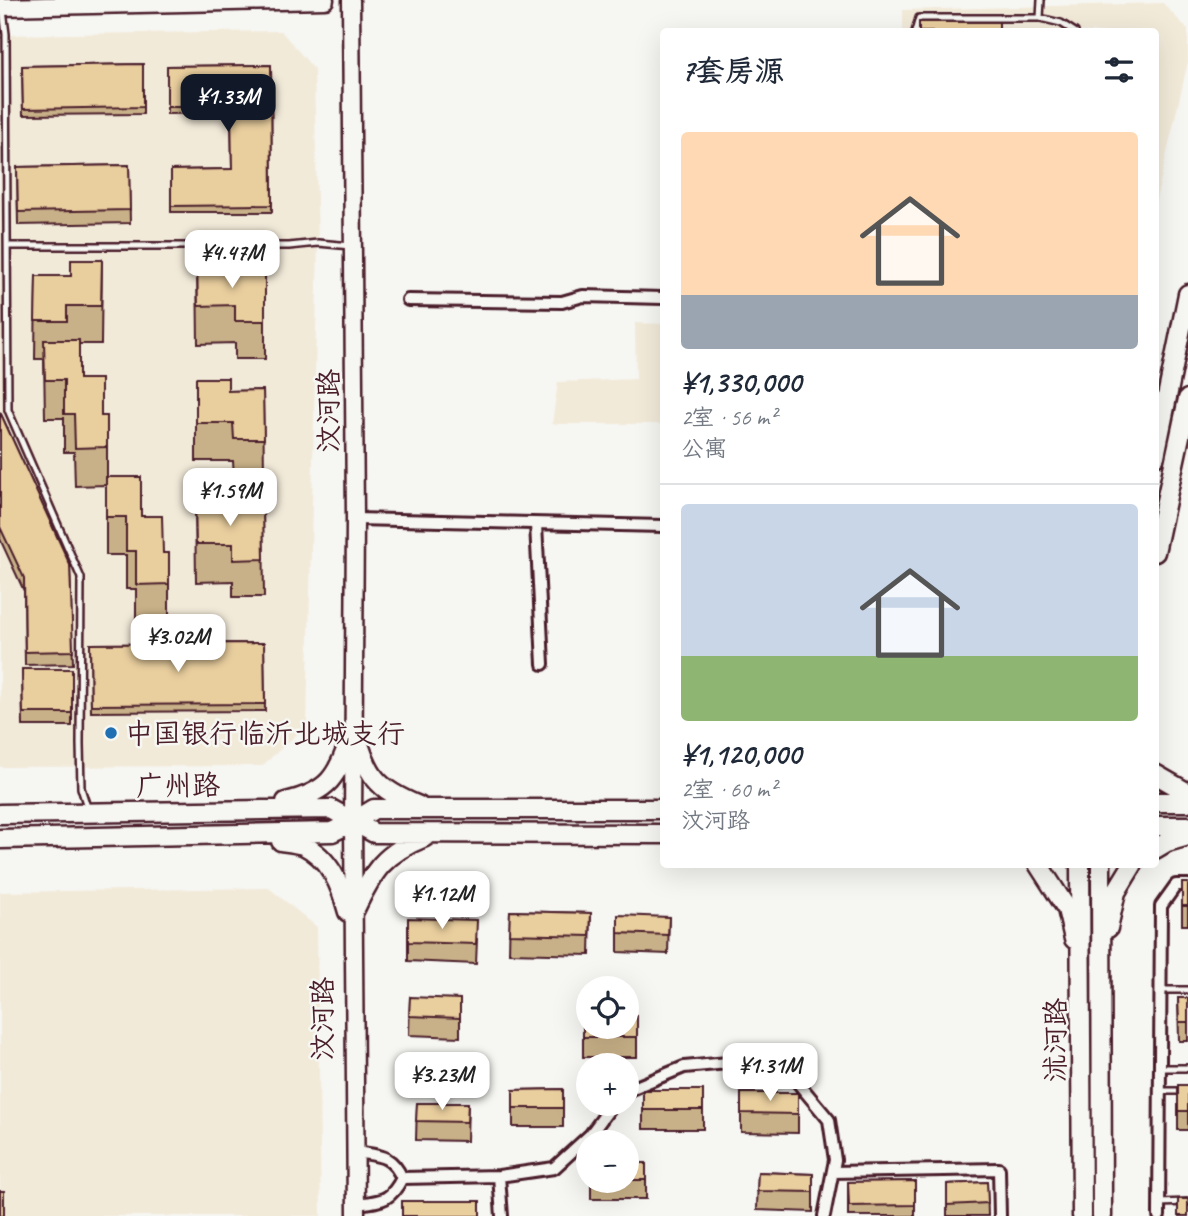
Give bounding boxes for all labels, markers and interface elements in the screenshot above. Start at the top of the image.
icon: filters [1100,51,1138,89]
text: 7套房源 [681,52,784,90]
pin: ¥1.33M [171,74,285,134]
text: ¥1.33M [197,82,259,111]
icon: home [847,178,973,304]
pin: ¥4.47M [175,230,289,290]
text: ¥4.47M [201,238,263,267]
text: ¥1,330,000 [681,363,801,401]
street label: 汶河路 [311,369,346,453]
text: 2室 · 56 m² [681,403,776,432]
text: 公寓 [681,434,727,463]
pin: ¥1.59M [173,468,287,528]
text: ¥1.59M [199,476,261,505]
icon: home [847,550,973,676]
pin: ¥3.02M [121,614,235,674]
text: ¥3.02M [147,622,209,651]
place label: 中国银行临沂北城支行 [125,716,405,751]
marker: 中国银行临沂北城支行 [103,725,119,741]
text: ¥1,120,000 [681,735,801,773]
street label: 广州路 [136,767,220,804]
text: 2室 · 60 m² [681,775,776,804]
text: 汶河路 [681,806,750,835]
pin: ¥1.12M [385,872,499,931]
text: ¥1.12M [411,879,473,908]
map controls [576,976,639,1193]
button: locate [576,976,639,1039]
street label: 汶河路 [305,977,340,1061]
street label: 沭河路 [1038,998,1073,1082]
pin: ¥1.31M [713,1044,827,1103]
text: ¥1.31M [739,1051,801,1080]
pin: ¥3.23M [385,1052,499,1112]
button: + [576,1053,639,1116]
text: ¥3.23M [411,1060,473,1089]
button: − [576,1130,639,1193]

